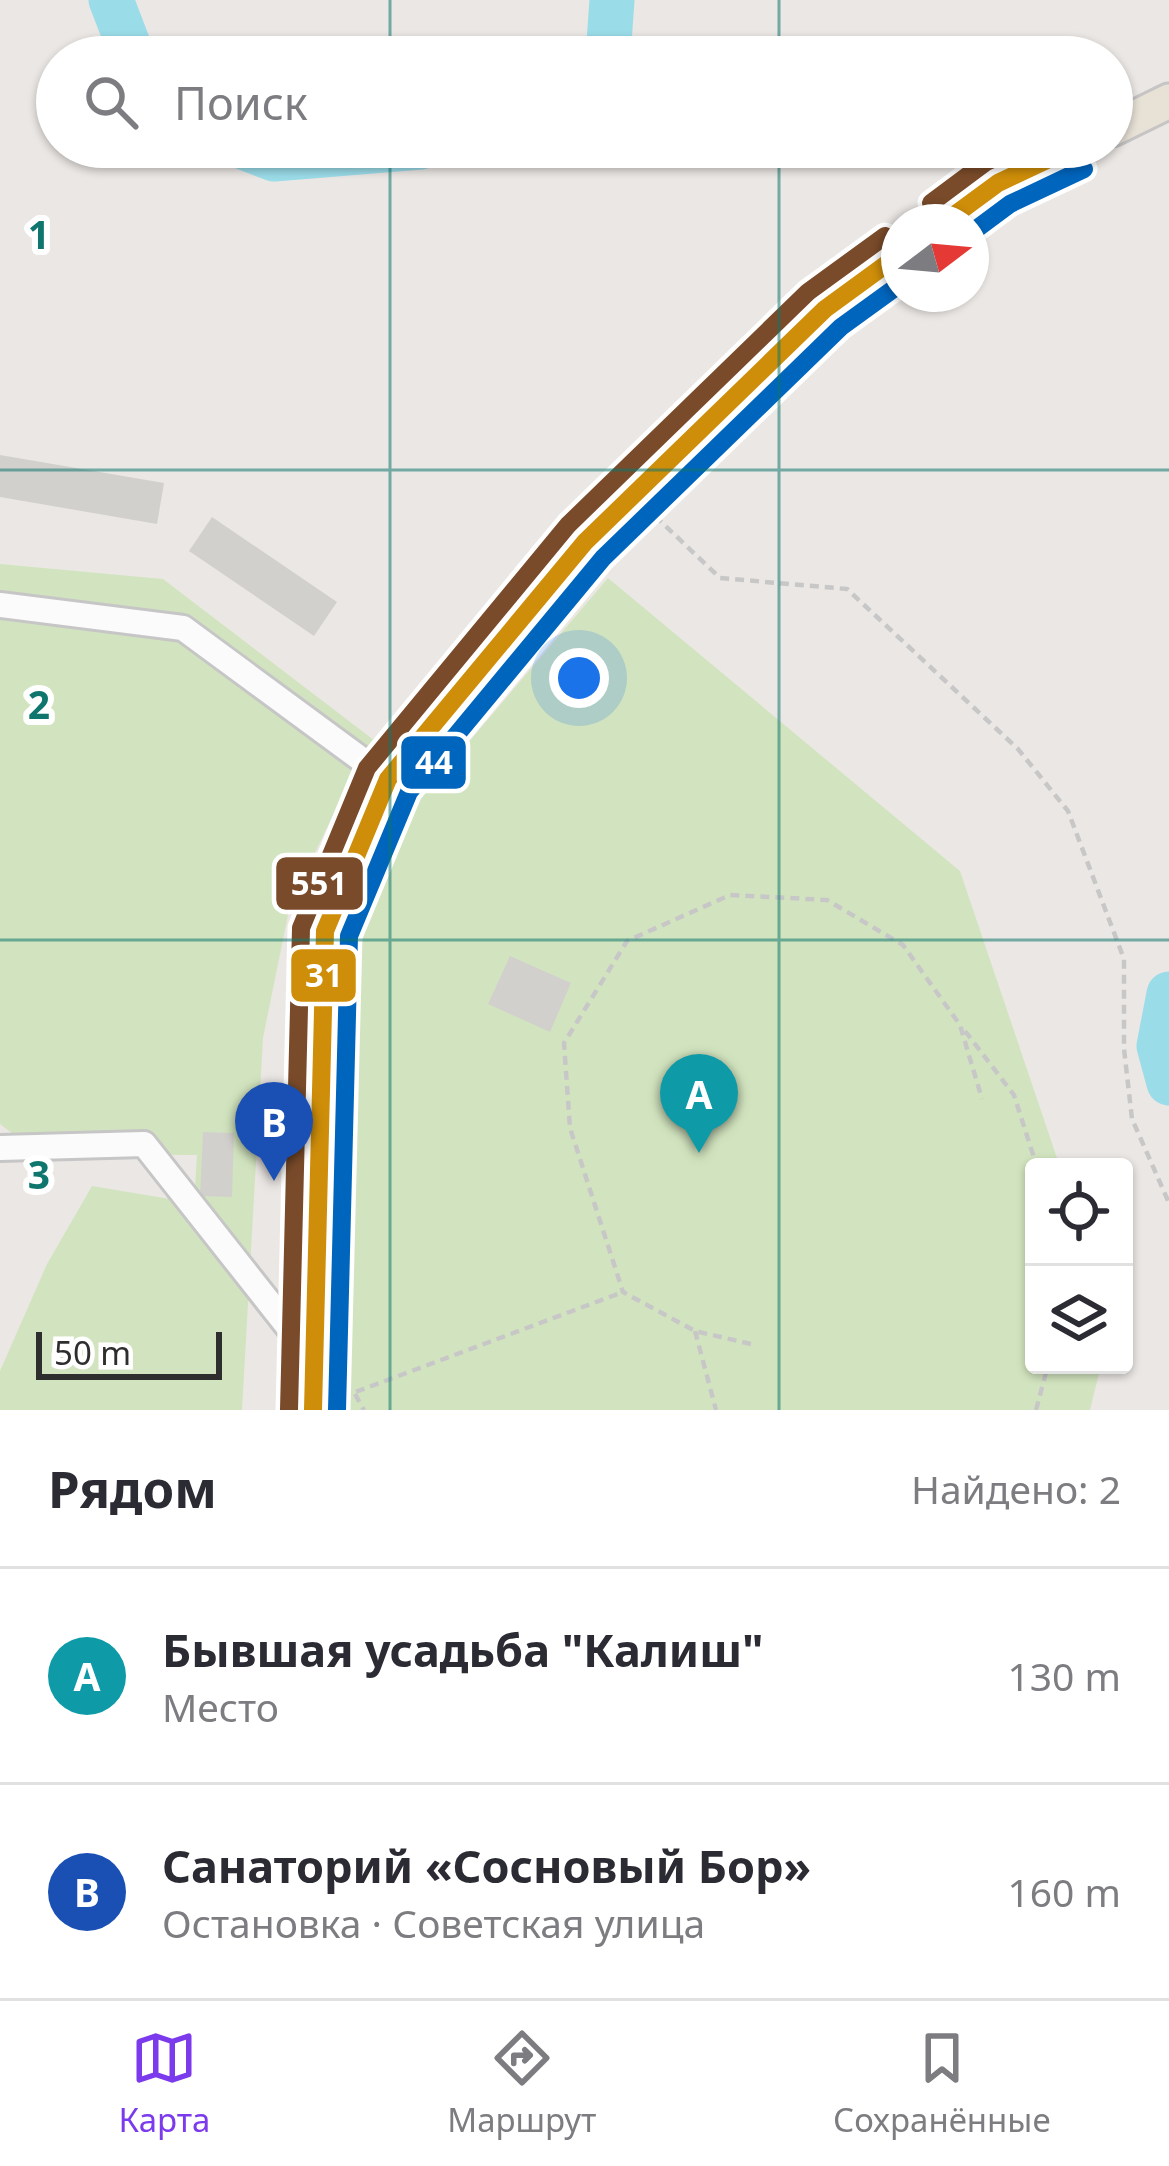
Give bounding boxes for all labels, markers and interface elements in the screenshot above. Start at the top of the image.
search box [36,36,1133,168]
icon: search [78,69,144,135]
text: Поиск [174,72,308,133]
north arrow [881,204,989,312]
text: 1 [28,207,50,260]
your location [549,648,609,708]
text: 2 [28,677,50,730]
line badge: 44 [399,734,468,791]
text: 44 [415,739,453,784]
line badge: 551 [274,855,365,912]
text: 551 [291,860,347,905]
line badge: 31 [289,947,358,1004]
text: 31 [305,952,343,997]
pin: A [660,1054,738,1153]
pin: B [235,1082,313,1181]
text: 3 [28,1147,50,1200]
map controls [1025,1158,1133,1374]
button: locate [1025,1158,1133,1266]
button: layers [1025,1266,1133,1374]
scale bar [36,1326,222,1379]
text: 50 m [54,1330,131,1375]
text: Рядом [48,1453,217,1523]
text: Найдено: 2 [911,1462,1121,1515]
text: Бывшая усадьба "Калиш" [162,1619,764,1680]
text: A [74,1649,101,1702]
text: 130 m [1007,1649,1121,1702]
text: Место [162,1680,279,1733]
text: Санаторий «Сосновый Бор» [162,1835,811,1896]
text: B [74,1865,100,1918]
text: 160 m [1007,1865,1121,1918]
text: Остановка · Советская улица [162,1896,705,1949]
tab: Карта [118,2025,210,2142]
tab: Маршрут [447,2025,596,2142]
tab: Сохранённые [833,2025,1051,2142]

